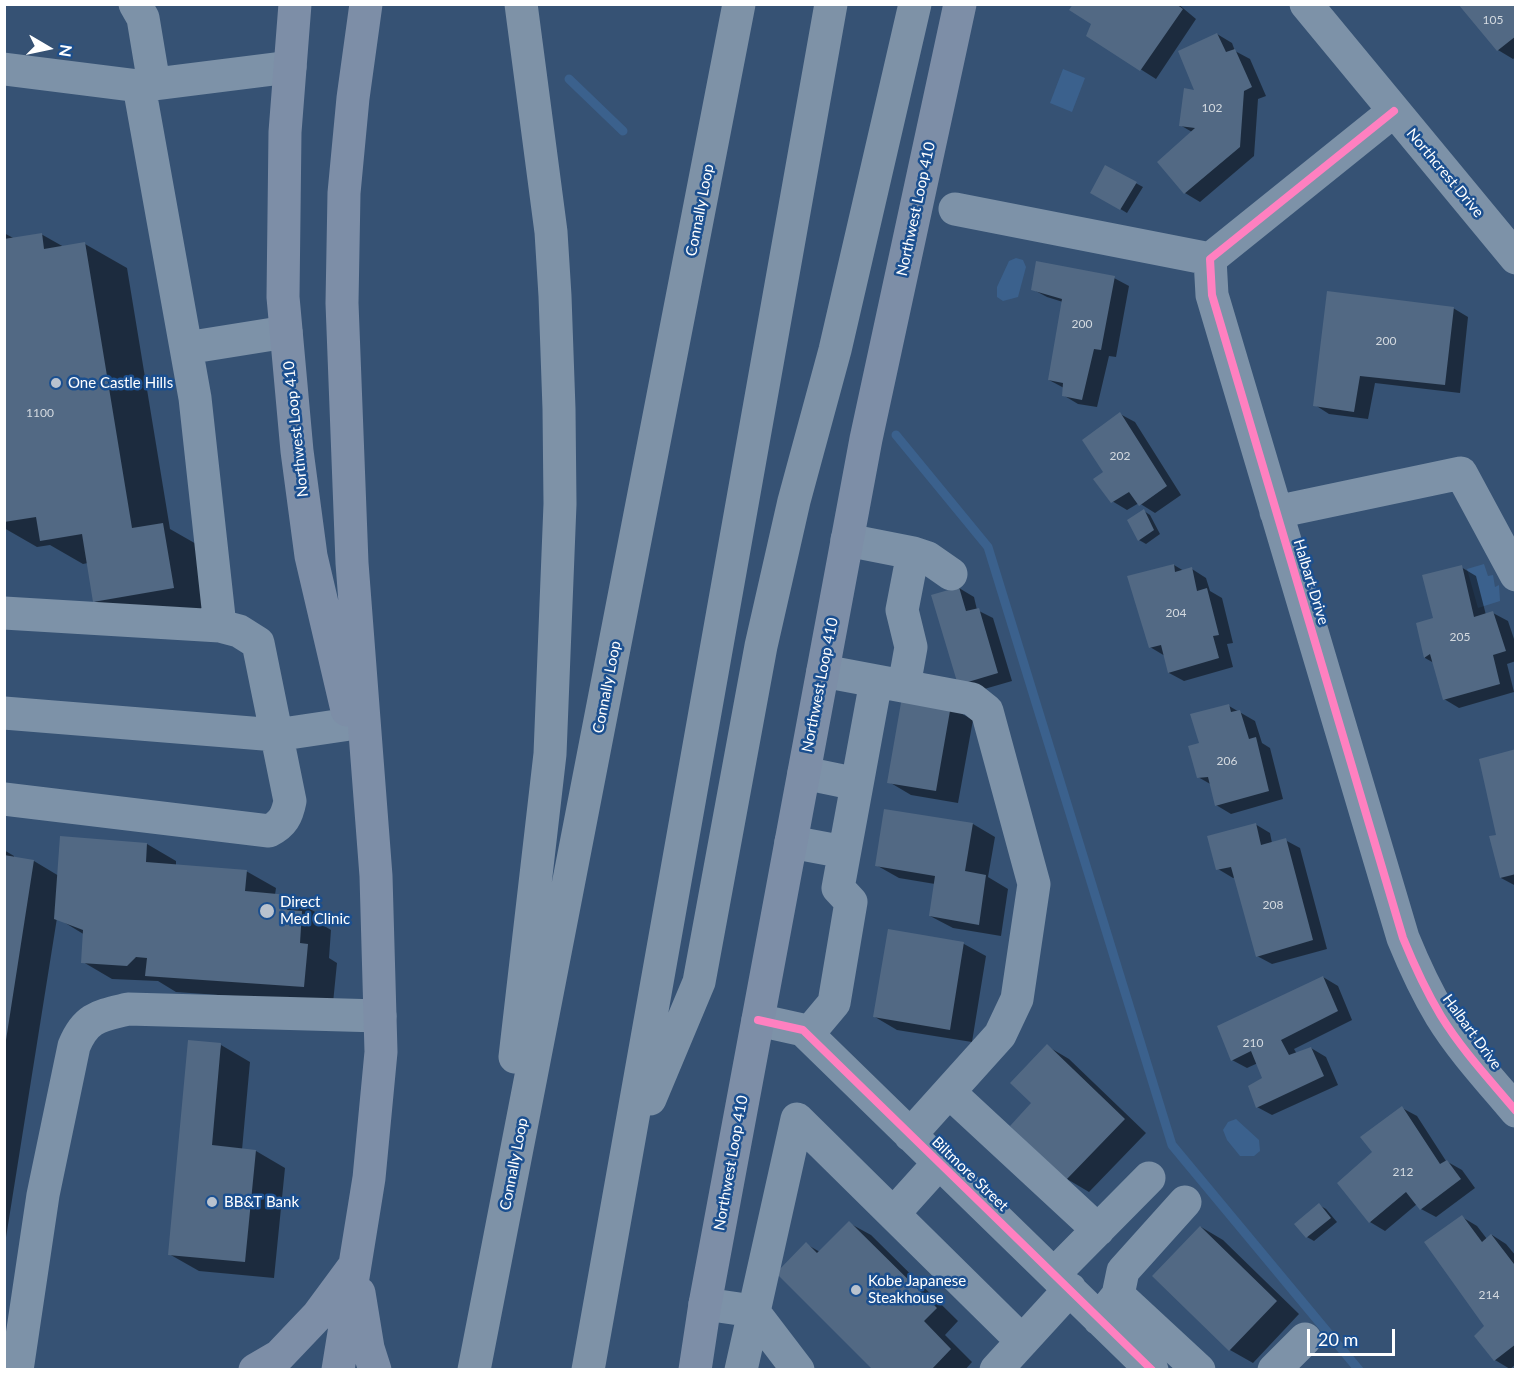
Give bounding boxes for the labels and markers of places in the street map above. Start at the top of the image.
place label: One Castle Hills [68,374,173,392]
marker: One Castle Hills [49,376,63,390]
place label: Direct Med Clinic [280,893,350,928]
marker: Direct Med Clinic [258,902,276,920]
place label: BB&T Bank [224,1193,299,1211]
marker: BB&T Bank [205,1195,219,1209]
place label: Kobe Japanese Steakhouse [868,1272,966,1307]
marker: Kobe Japanese Steakhouse [849,1283,863,1297]

